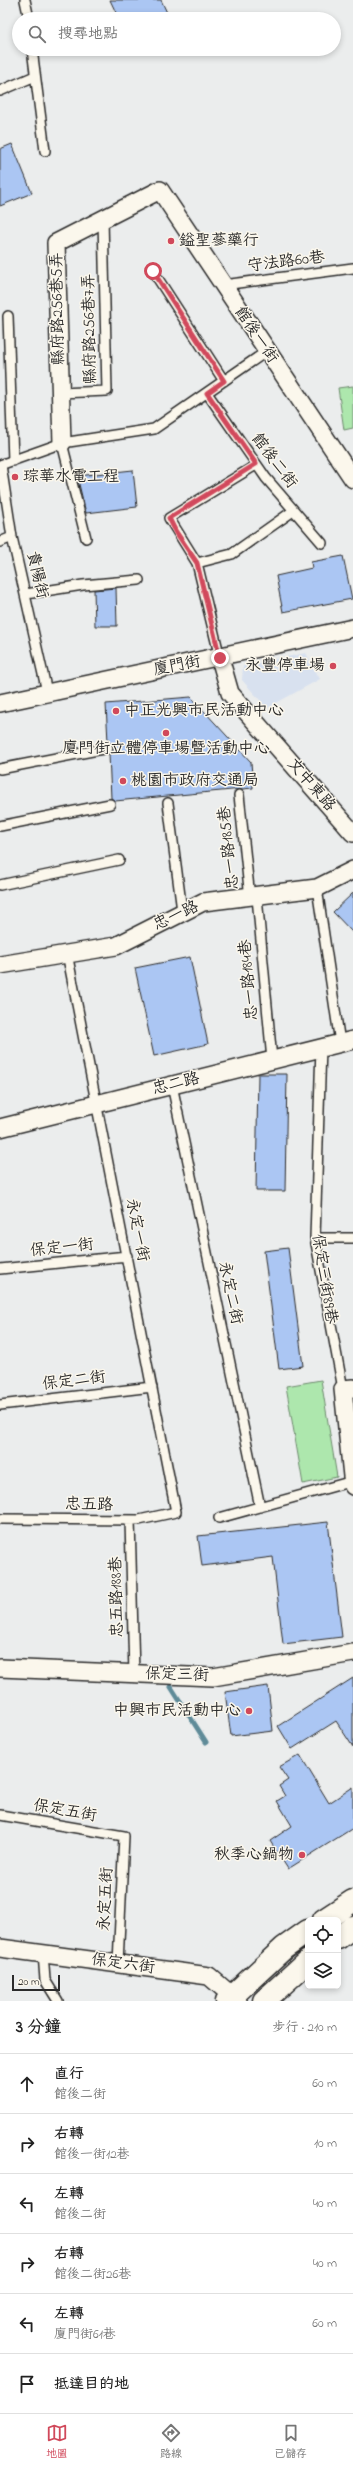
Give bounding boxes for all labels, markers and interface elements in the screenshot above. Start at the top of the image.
search box [12,12,341,56]
icon: search [26,23,48,45]
text: 搜尋地點 [58,23,118,45]
place label: 鎰聖蔘藥行 [179,229,259,253]
marker: 鎰聖蔘藥行 [166,236,176,246]
street label: 守法路60巷 [246,245,326,279]
street label: 縣府路256巷5弄 [45,252,71,366]
route start [144,262,162,280]
street label: 縣府路256巷7弄 [77,273,103,385]
street label: 館後一街 [228,302,284,368]
street label: 館後二街 [245,428,303,494]
place label: 琮華水電工程 [23,465,119,489]
marker: 琮華水電工程 [10,472,20,482]
street label: 貴陽街 [20,549,54,601]
route end [211,649,229,667]
street label: 廈門街 [151,650,203,682]
place label: 永豐停車場 [245,654,325,678]
marker: 永豐停車場 [328,661,338,671]
place label: 中正光興市民活動中心 [124,699,284,723]
marker: 中正光興市民活動中心 [111,706,121,716]
marker: 廈門街立體停車場暨活動中心 [161,728,171,738]
place label: 廈門街立體停車場暨活動中心 [62,737,270,761]
street label: 文中東路 [281,753,341,817]
place label: 桃園市政府交通局 [131,769,259,793]
marker: 桃園市政府交通局 [118,776,128,786]
street label: 忠一路185巷 [213,805,245,891]
street label: 忠一路 [149,895,203,937]
street label: 忠一路184巷 [233,938,265,1022]
street label: 忠二路 [150,1067,202,1101]
street label: 永定一街 [119,1196,155,1264]
street label: 保定三街89巷 [305,1232,343,1326]
street label: 保定一街 [29,1233,95,1263]
street label: 永定二街 [212,1259,248,1327]
street label: 保定二街 [41,1365,107,1397]
street label: 忠五路 [65,1493,113,1517]
street label: 忠五路188巷 [104,1556,130,1638]
street label: 保定三街 [145,1662,209,1688]
place label: 中興市民活動中心 [113,1699,241,1723]
marker: 中興市民活動中心 [244,1706,254,1716]
street label: 保定五街 [31,1794,99,1828]
place label: 秋季心鍋物 [214,1843,294,1867]
marker: 秋季心鍋物 [297,1850,307,1860]
street label: 永定五街 [92,1866,120,1932]
map controls [305,1917,341,1989]
button: locate [305,1917,341,1953]
street label: 保定六街 [90,1948,156,1980]
button: layers [305,1953,341,1989]
scale bar [12,1973,60,1992]
text: 20 m [18,1974,40,1990]
text: 3 分鐘 [16,2015,61,2040]
text: 步行 · 210 m [272,2018,337,2037]
text: 直行 [54,2063,84,2085]
icon: ahead [16,2073,38,2095]
text: 60 m [312,2074,337,2093]
text: 館後二街 [54,2085,106,2104]
text: 右轉 [54,2123,84,2145]
icon: right [16,2133,38,2155]
text: 10 m [314,2134,337,2153]
text: 館後一街12巷 [54,2145,130,2164]
text: 左轉 [54,2183,84,2205]
icon: left [16,2193,38,2215]
text: 40 m [313,2194,337,2213]
text: 館後二街 [54,2205,106,2224]
text: 右轉 [54,2243,84,2265]
icon: right [16,2253,38,2275]
text: 40 m [313,2254,337,2273]
text: 館後二街26巷 [54,2265,131,2284]
text: 左轉 [54,2303,84,2325]
icon: left [16,2313,38,2335]
text: 60 m [312,2314,337,2333]
text: 廈門街61巷 [54,2325,116,2344]
icon: arrive [16,2373,38,2395]
text: 抵達目的地 [54,2373,129,2395]
tab: 地圖 [46,2422,68,2462]
tab: 路線 [160,2422,182,2462]
tab: 已儲存 [274,2422,307,2462]

